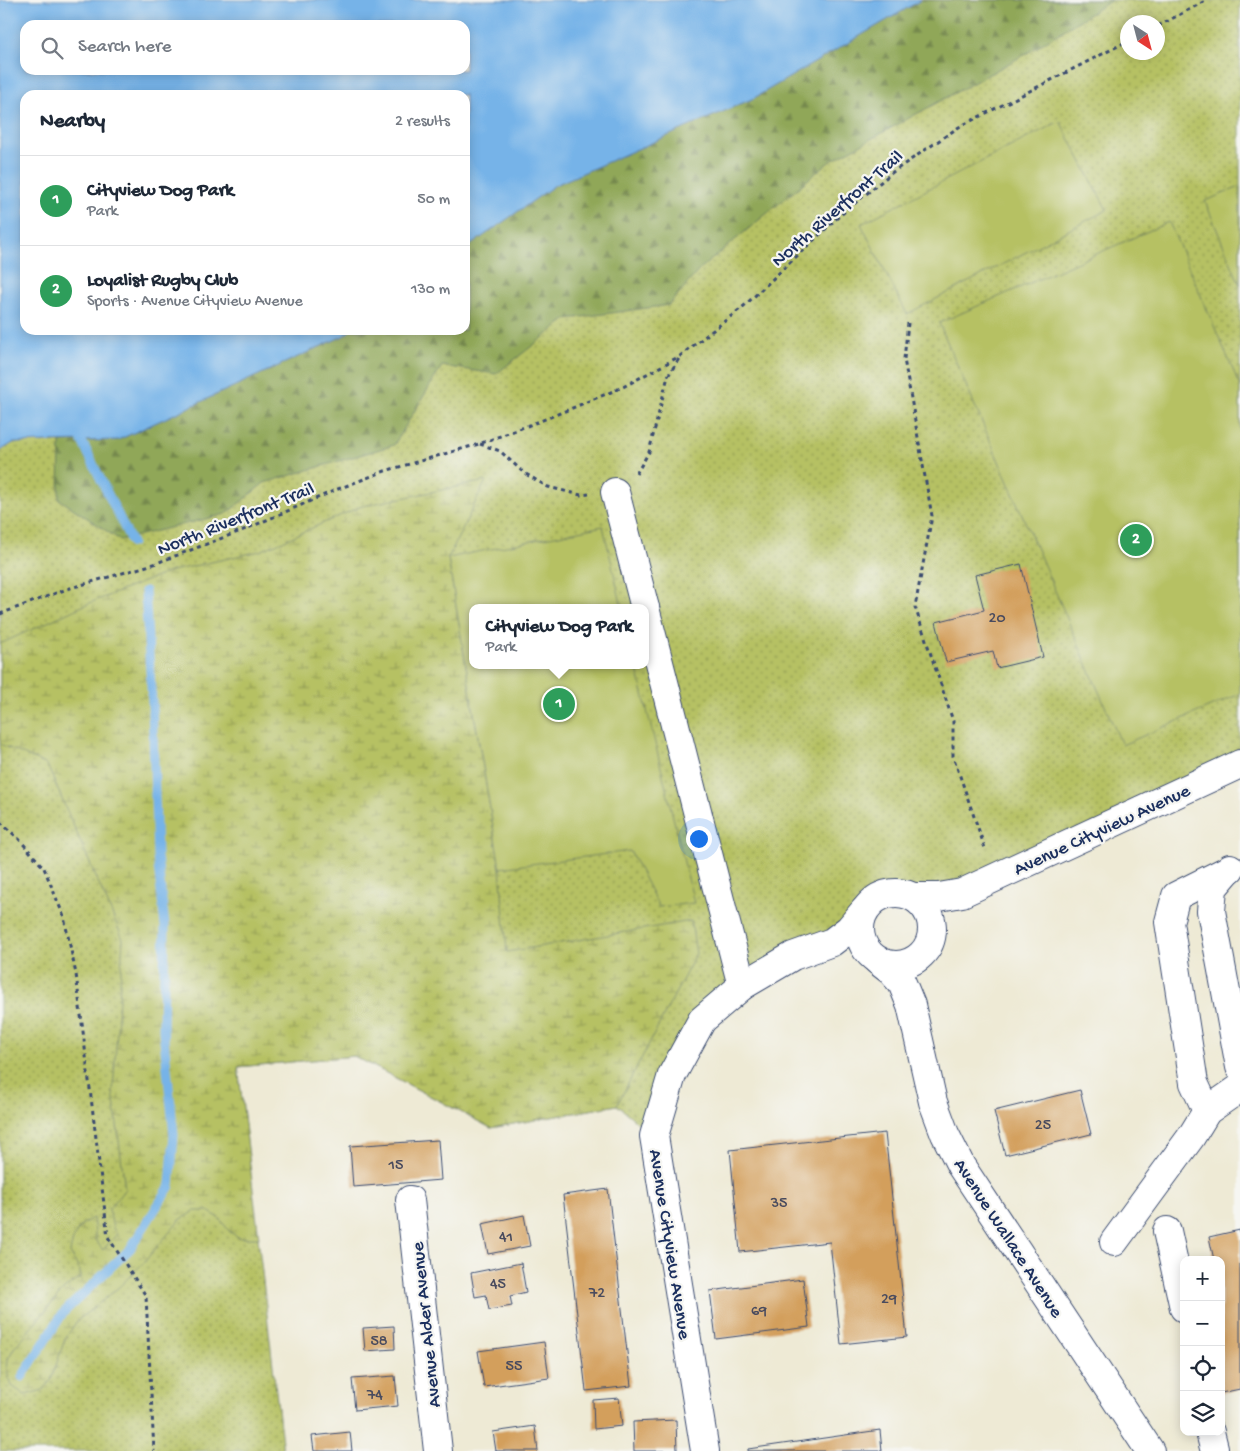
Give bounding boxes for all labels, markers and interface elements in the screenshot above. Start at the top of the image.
north arrow [1120,15,1165,60]
search box [20,20,470,75]
icon: search [38,34,66,62]
text: Search here [78,36,172,59]
text: Nearby [40,110,105,135]
text: 2 results [395,113,450,132]
street label: North Riverfront Trail [768,146,909,273]
text: Cityview Dog Park [87,180,234,203]
text: 1 [53,191,59,210]
text: 50 m [417,191,450,210]
text: Park [87,203,118,222]
text: Loyalist Rugby Club [87,270,238,293]
text: 2 [52,281,60,300]
text: 130 m [411,281,450,300]
text: Sports · Avenue Cityview Avenue [87,293,303,312]
street label: North Riverfront Trail [155,478,318,562]
pin: 2 [1120,521,1152,559]
popup [469,604,649,669]
house number: 20 [989,610,1005,629]
text: Cityview Dog Park [486,616,632,639]
text: Park [486,639,516,658]
pin: 1 [543,685,575,723]
street label: Avenue Cityview Avenue [1011,780,1194,882]
your location [686,826,712,852]
house number: 25 [1035,1117,1051,1136]
street label: Avenue Cityview Avenue [642,1148,695,1341]
street label: Avenue Wallace Avenue [947,1155,1067,1323]
house number: 15 [388,1157,403,1176]
house number: 35 [770,1195,787,1214]
house number: 41 [499,1229,513,1248]
street label: Avenue Alder Avenue [407,1241,448,1409]
map controls [1180,1256,1225,1436]
button: + [1180,1256,1225,1301]
house number: 45 [490,1276,506,1295]
house number: 72 [588,1285,605,1304]
house number: 29 [881,1291,897,1310]
button: − [1180,1301,1225,1346]
house number: 69 [751,1303,767,1322]
house number: 58 [370,1333,388,1352]
button: locate [1180,1346,1225,1391]
house number: 55 [506,1358,522,1377]
house number: 74 [366,1387,383,1406]
button: layers [1180,1391,1225,1436]

